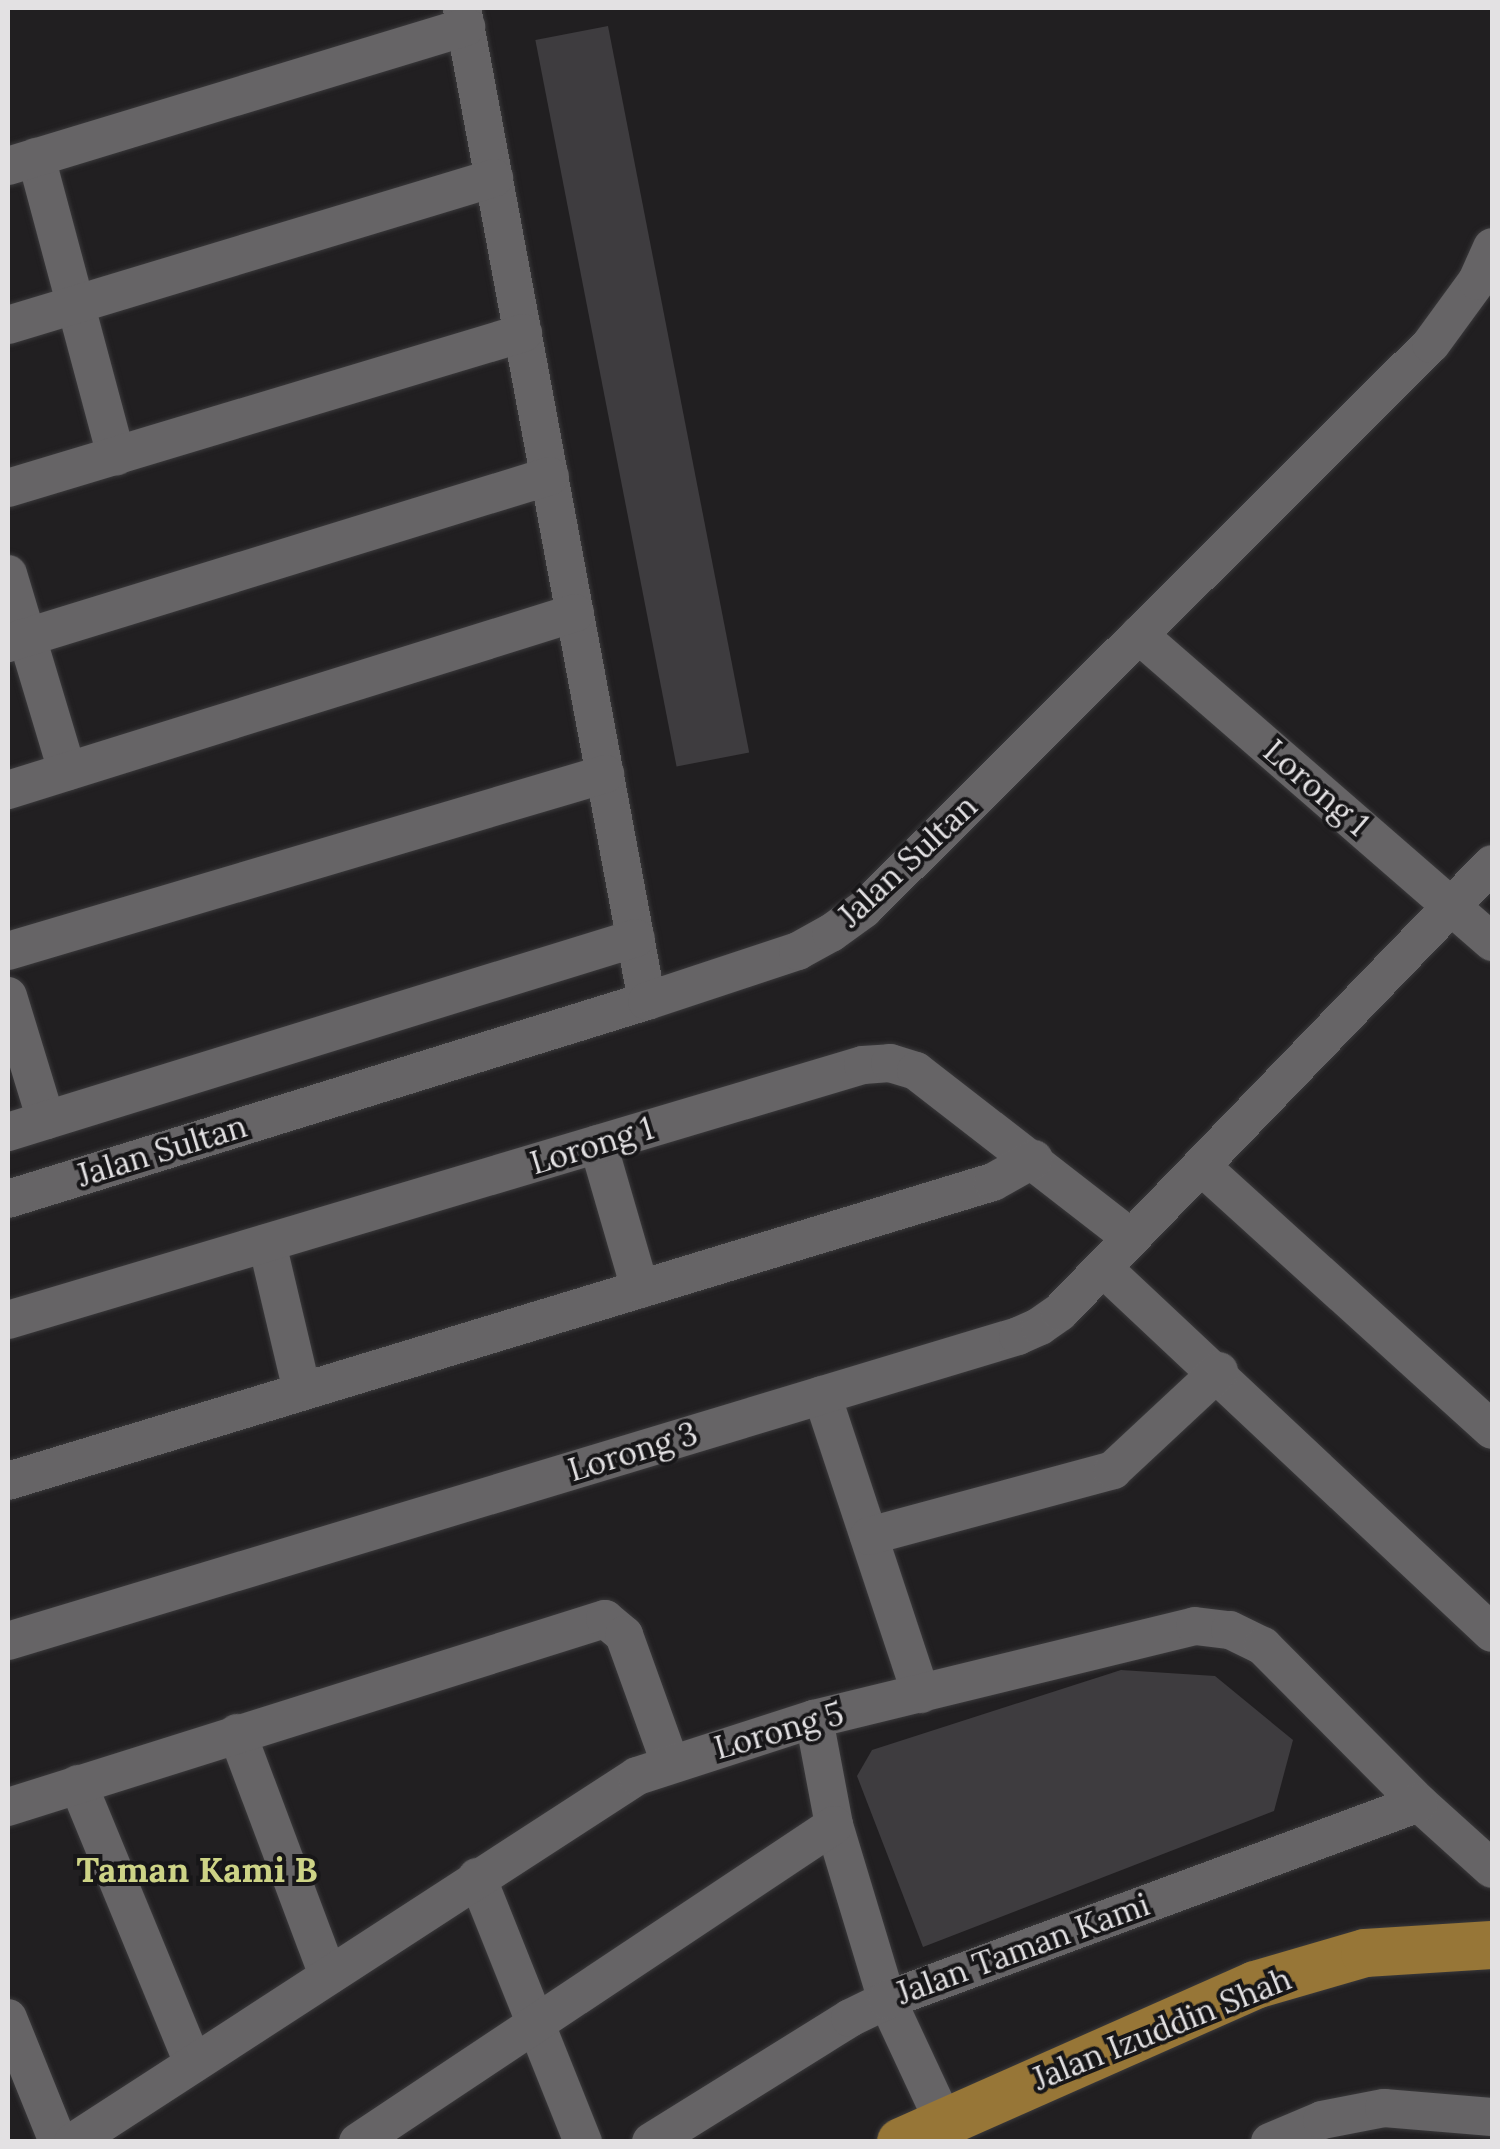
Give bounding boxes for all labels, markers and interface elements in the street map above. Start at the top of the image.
street label: Lorong 1 [1256,732,1376,844]
street label: Jalan Sultan [831,787,985,935]
street label: Jalan Sultan [73,1107,251,1195]
street label: Lorong 1 [526,1109,658,1183]
street label: Lorong 3 [564,1414,702,1490]
street label: Lorong 5 [710,1694,848,1768]
district label: Taman Kami B [76,1849,318,1891]
street label: Jalan Taman Kami [891,1885,1155,2013]
street label: Jalan Izuddin Shah [1027,1960,1297,2098]

